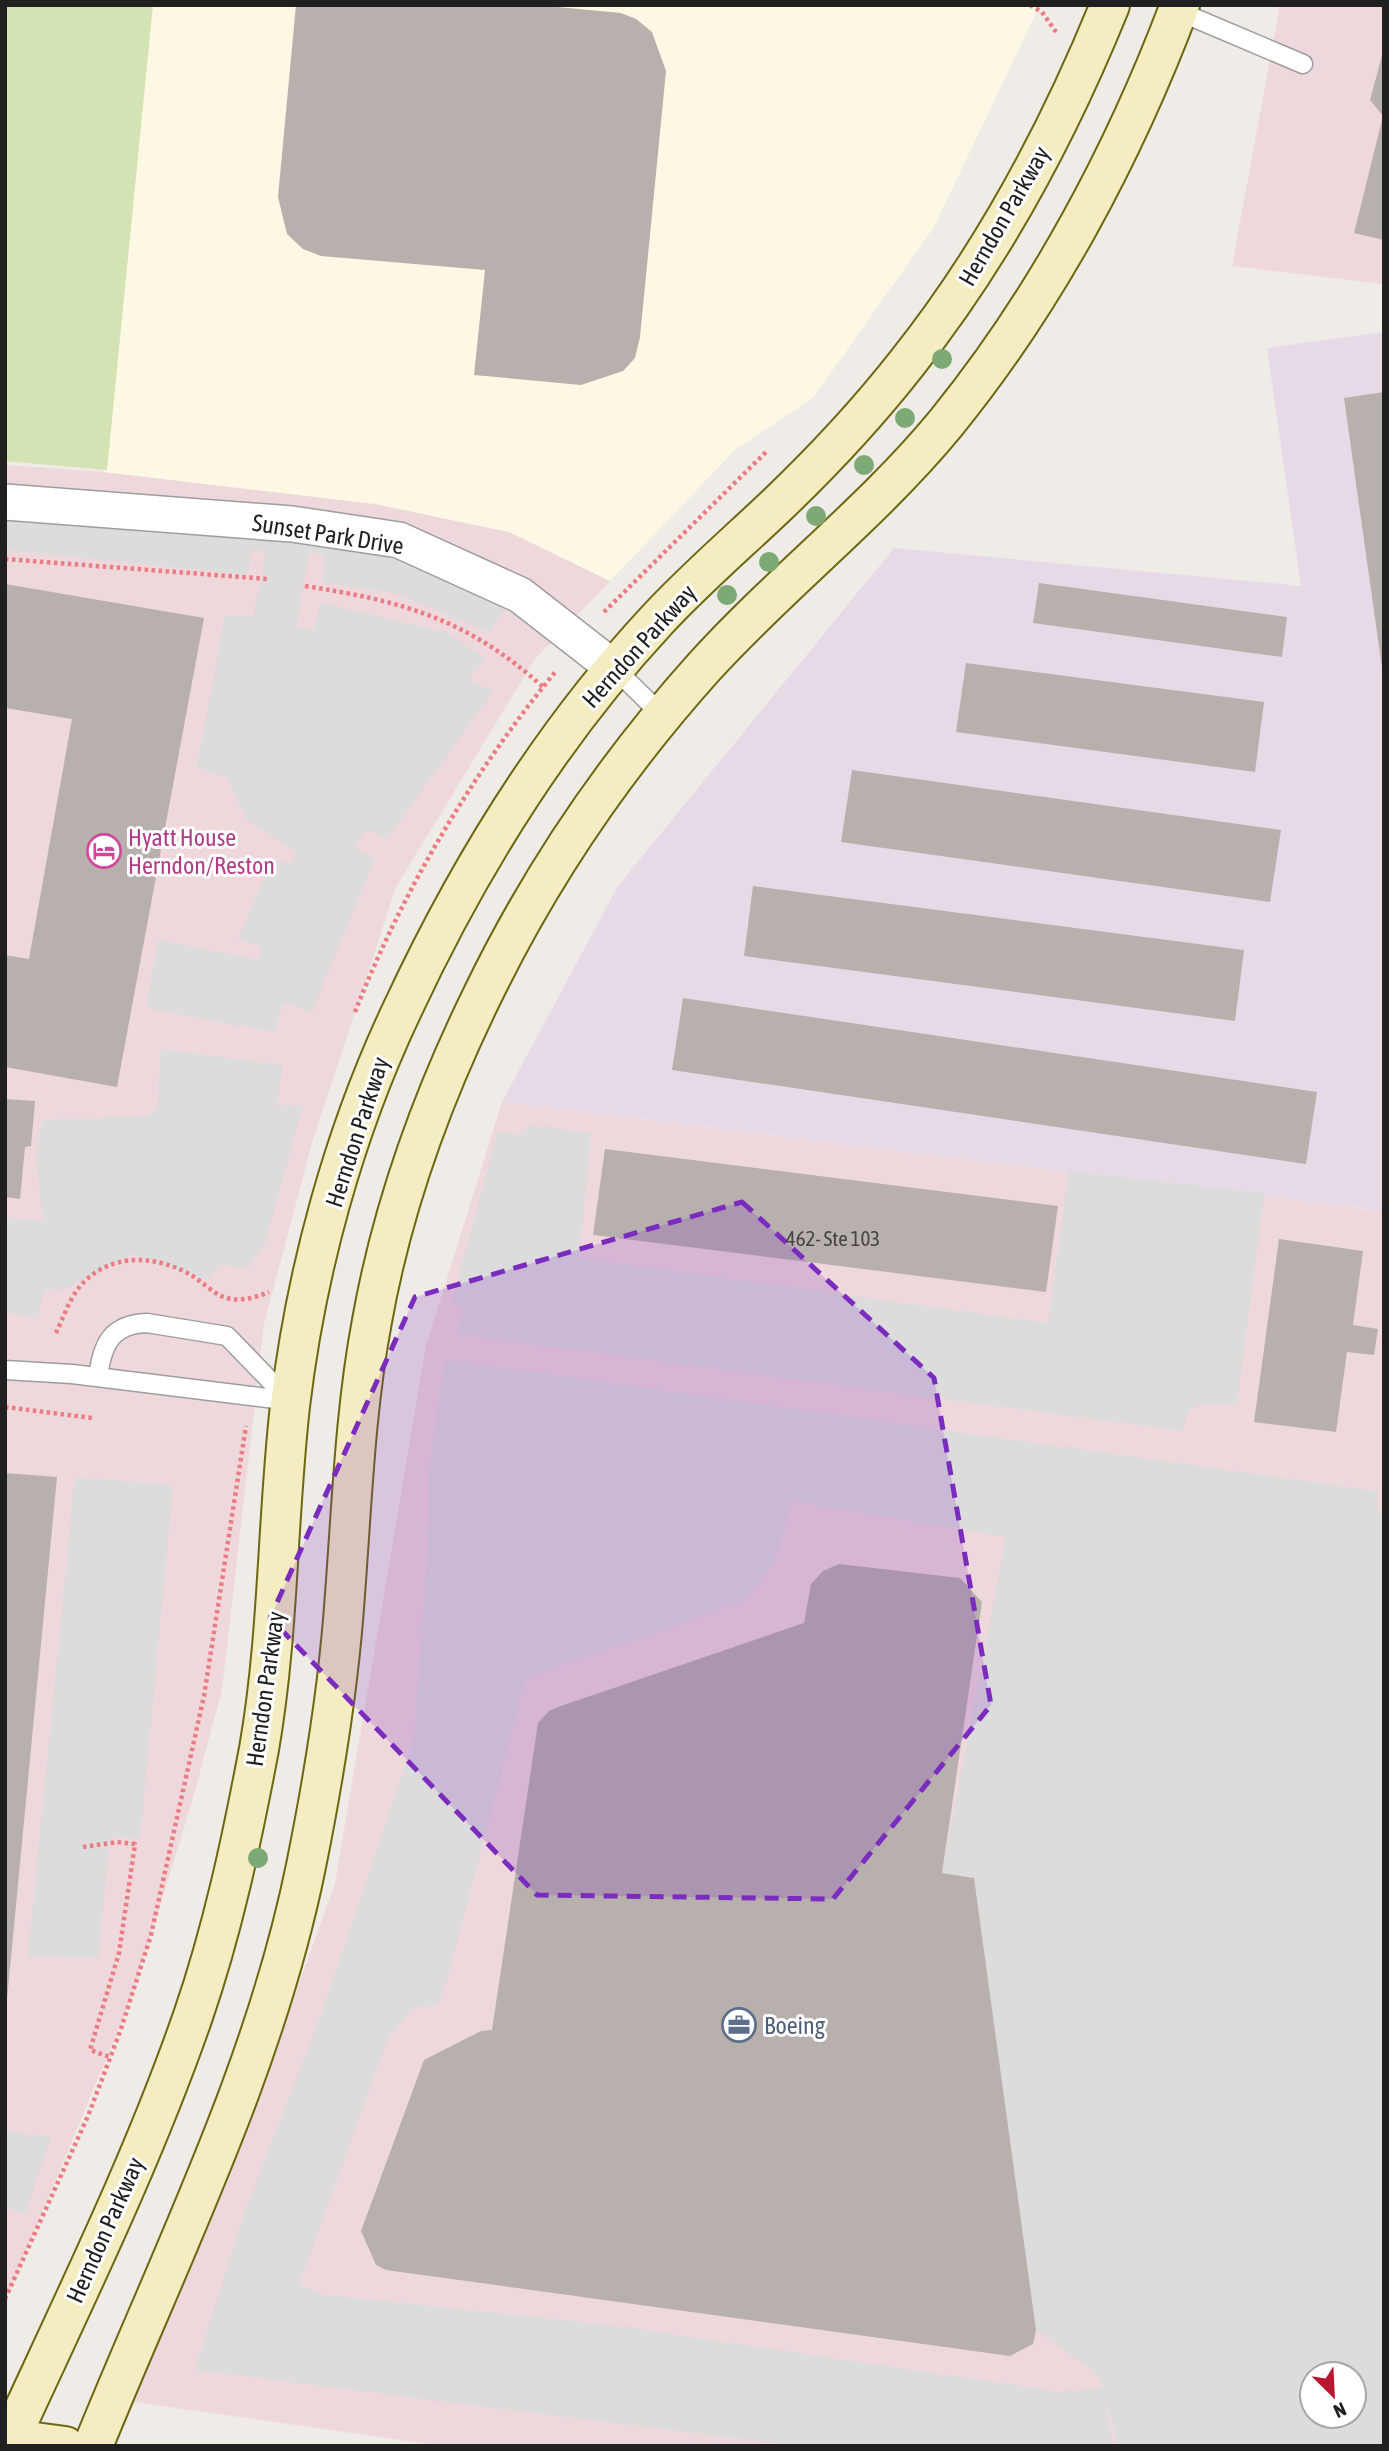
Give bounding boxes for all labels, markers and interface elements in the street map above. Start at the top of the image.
street label: Herndon Parkway [953,141,1055,290]
street label: Sunset Park Drive [250,509,406,559]
street label: Herndon Parkway [577,579,701,713]
place label: Hyatt House Herndon/Reston [128,824,275,879]
hotel icon: Hyatt House Herndon/Reston [85,832,123,870]
street label: Herndon Parkway [320,1053,394,1211]
house number: 462- Ste 103 [786,1226,880,1250]
street label: Herndon Parkway [241,1610,289,1768]
office icon: Boeing [720,2006,758,2044]
place label: Boeing [764,2012,826,2039]
street label: Herndon Parkway [61,2153,149,2307]
north arrow [1298,2360,1368,2430]
text: N [1330,2398,1350,2423]

